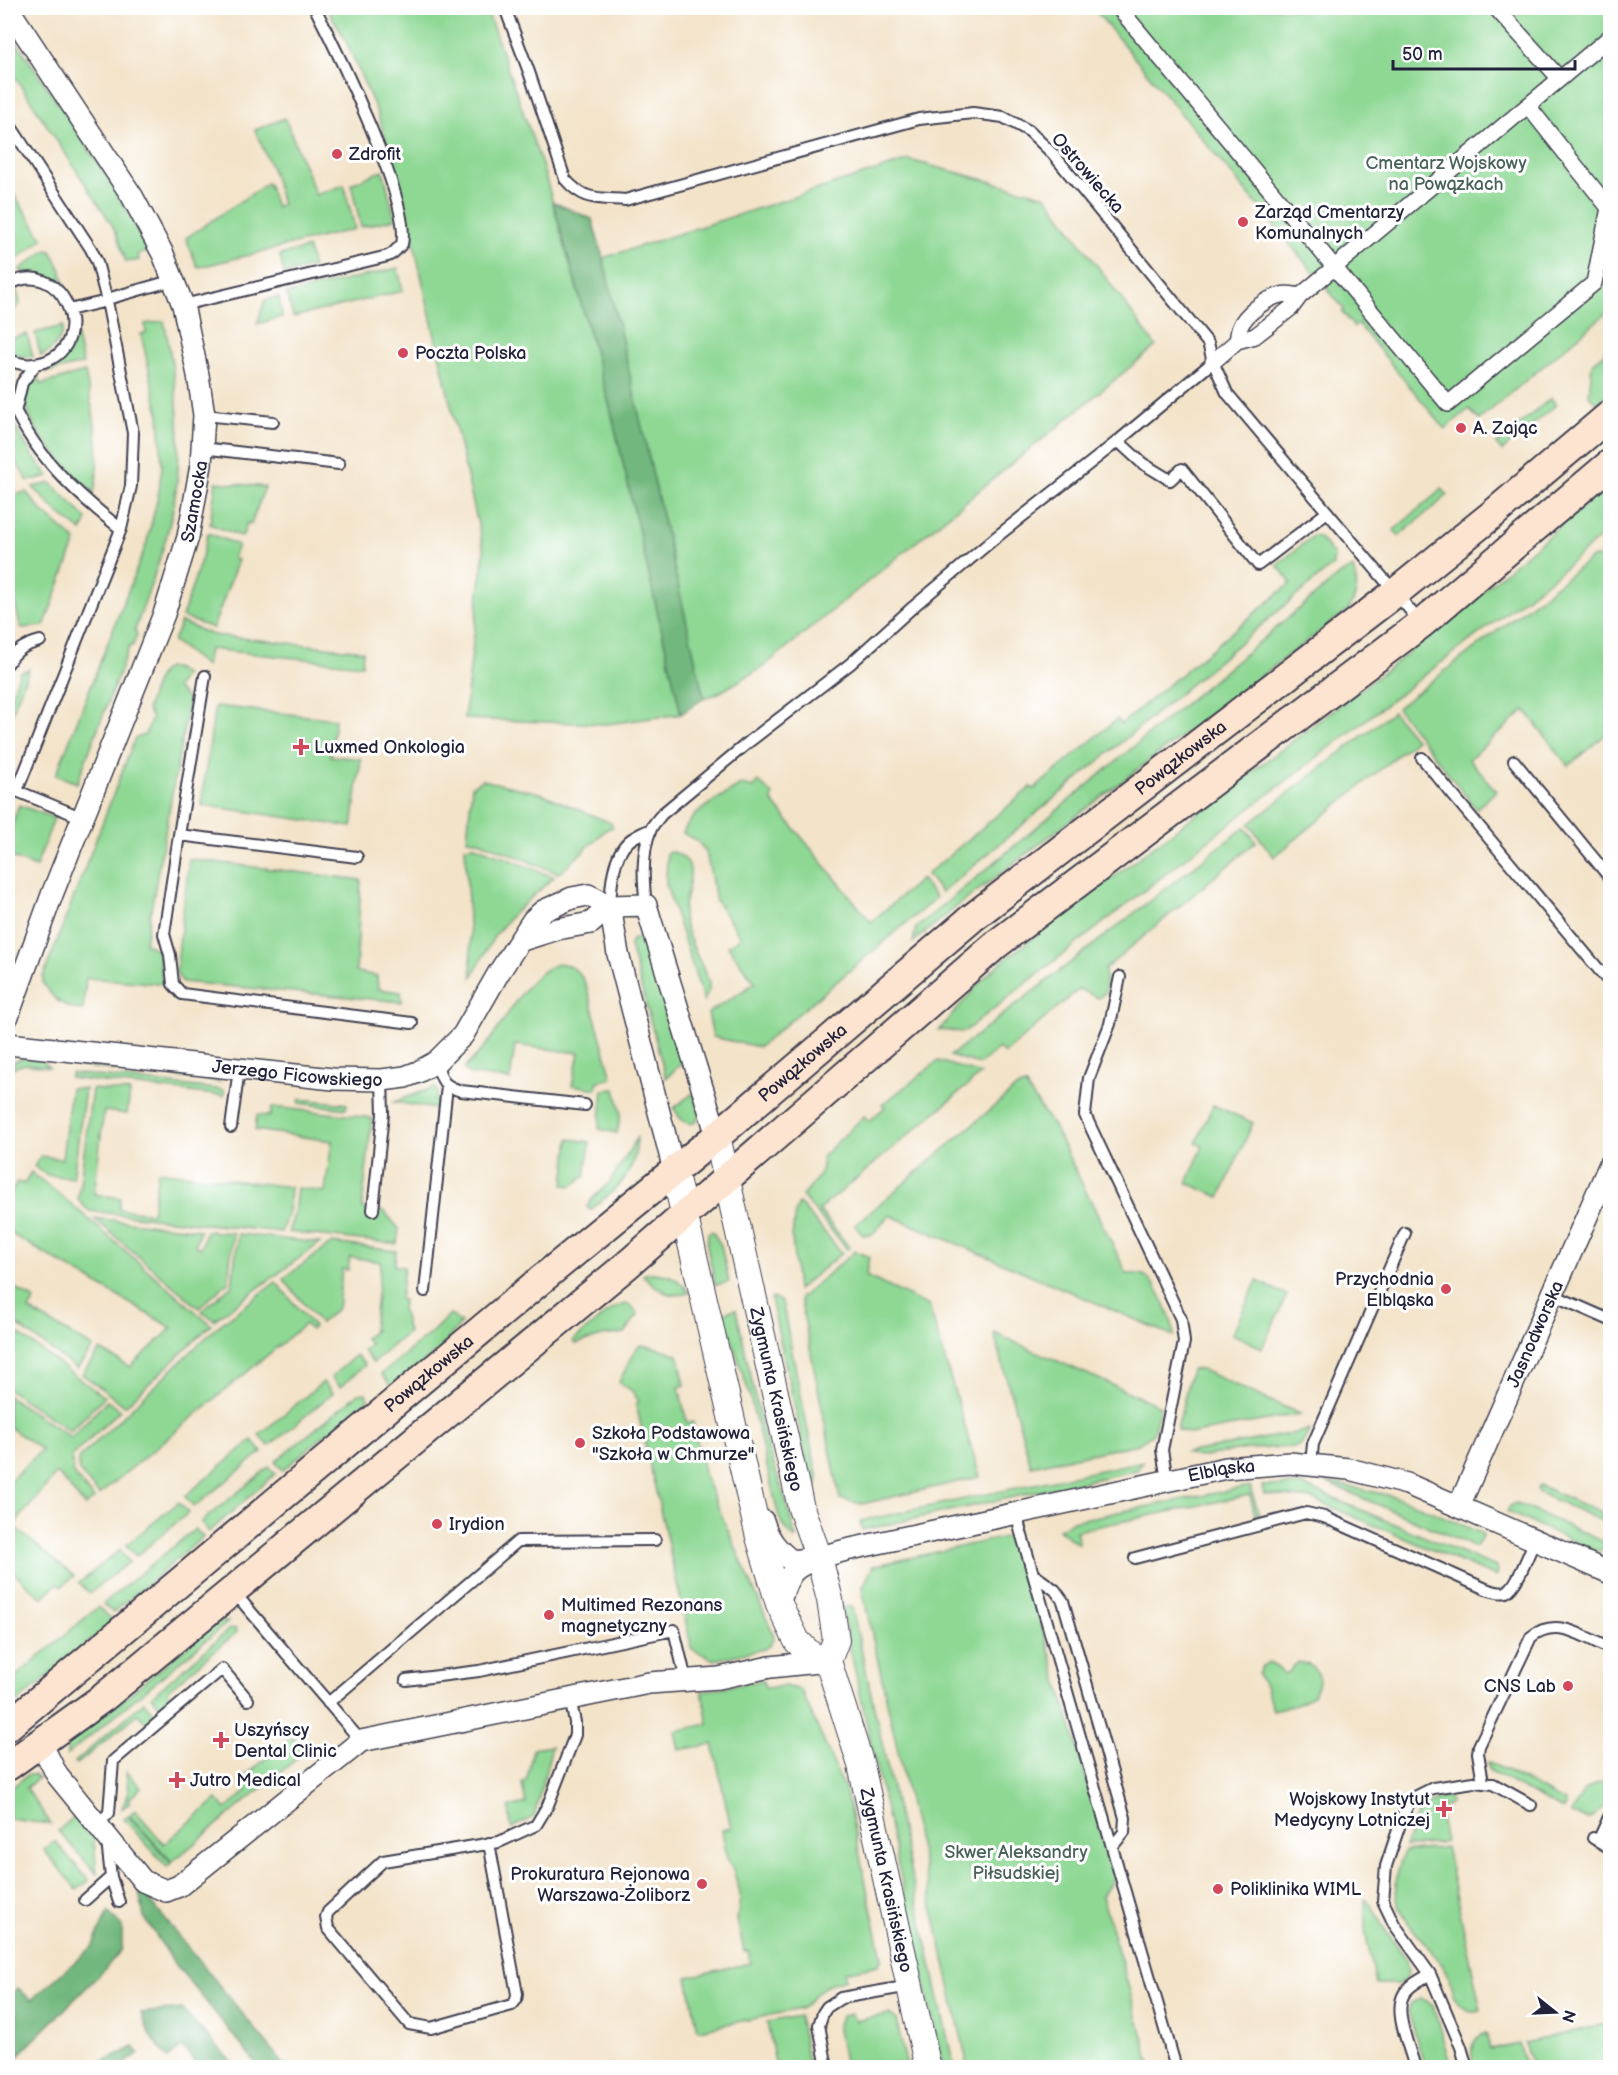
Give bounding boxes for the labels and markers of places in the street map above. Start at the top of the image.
place label: Zdrofit [348,144,401,165]
marker: Zdrofit [330,147,344,161]
place label: Zarząd Cmentarzy Komunalnych [1254,202,1405,244]
marker: Zarząd Cmentarzy Komunalnych [1236,215,1250,229]
place label: Poczta Polska [415,343,527,364]
marker: Poczta Polska [396,346,410,360]
place label: A. Zając [1473,418,1538,439]
marker: A. Zając [1454,421,1468,435]
place label: Luxmed Onkologia [314,737,465,758]
marker: Luxmed Onkologia [292,738,310,756]
place label: Przychodnia Elbląska [1335,1269,1434,1311]
marker: Przychodnia Elbląska [1439,1282,1453,1296]
place label: Szkoła Podstawowa "Szkoła w Chmurze" [592,1423,755,1465]
marker: Szkoła Podstawowa "Szkoła w Chmurze" [573,1436,587,1450]
place label: Irydion [449,1514,505,1535]
marker: Irydion [430,1517,444,1531]
place label: Multimed Rezonans magnetyczny [561,1595,723,1637]
marker: Multimed Rezonans magnetyczny [542,1608,556,1622]
place label: CNS Lab [1484,1676,1556,1697]
marker: CNS Lab [1561,1679,1575,1693]
place label: Uszyńscy Dental Clinic [234,1720,337,1762]
marker: Uszyńscy Dental Clinic [212,1731,230,1749]
place label: Jutro Medical [190,1770,301,1791]
marker: Jutro Medical [168,1771,186,1789]
place label: Wojskowy Instytut Medycyny Lotniczej [1274,1789,1430,1831]
marker: Wojskowy Instytut Medycyny Lotniczej [1435,1800,1453,1818]
place label: Prokuratura Rejonowa Warszawa-Żoliborz [510,1864,690,1906]
marker: Prokuratura Rejonowa Warszawa-Żoliborz [695,1877,709,1891]
place label: Poliklinika WIML [1230,1879,1362,1900]
marker: Poliklinika WIML [1211,1882,1225,1896]

